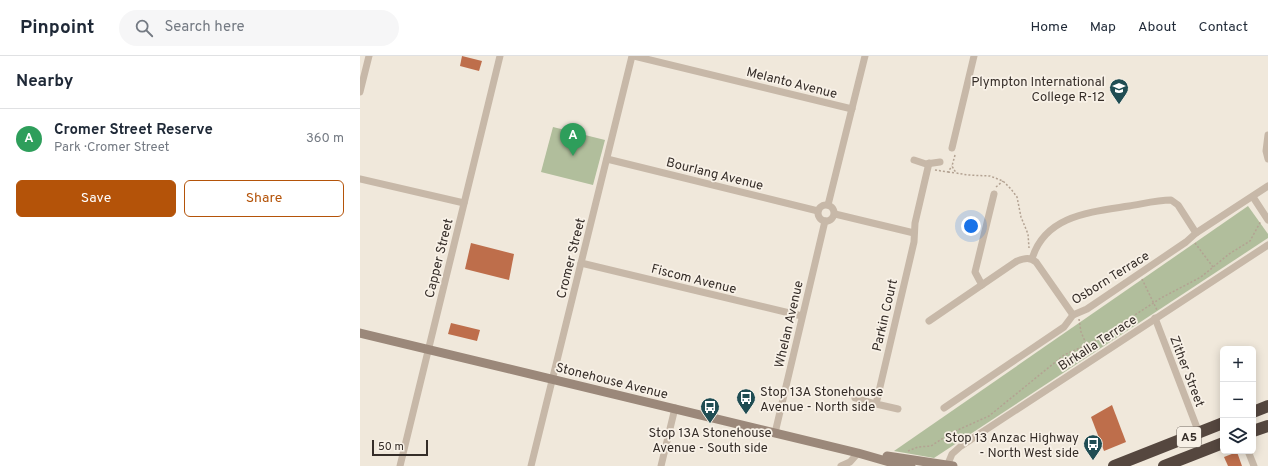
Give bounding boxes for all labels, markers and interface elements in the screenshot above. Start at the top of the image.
search box [119,10,399,46]
text: Pinpoint [20,16,95,40]
icon: search [133,17,155,39]
text: Search here [165,18,245,37]
text: Home [1031,19,1068,36]
text: Map [1090,19,1116,36]
text: About [1138,19,1177,36]
text: Contact [1199,19,1248,36]
street label: Melanto Avenue [744,65,839,103]
text: Nearby [16,71,73,93]
place label: Plympton International College R-12 [971,75,1105,106]
school or university icon: Plympton International College R-12 [1108,77,1130,105]
text: Cromer Street Reserve [54,121,213,140]
pin: A [560,123,586,156]
text: A [24,131,34,147]
text: 360 m [306,131,344,147]
text: Park · Cromer Street [54,140,170,156]
street label: Bourlang Avenue [664,155,765,195]
button: Save [16,180,176,217]
button: Share [184,180,344,217]
street label: Cromer Street [554,216,590,300]
your location [961,216,981,236]
street label: Capper Street [422,217,458,300]
street label: Osborn Terrace [1069,248,1153,309]
street label: Fiscom Avenue [649,262,738,298]
street label: Parkin Court [870,278,902,353]
street label: Whelan Avenue [772,279,808,370]
street label: Birkalla Terrace [1056,312,1140,375]
street label: Zither Street [1165,334,1207,410]
map controls [1220,346,1256,454]
button: + [1220,346,1256,382]
street label: Stonehouse Avenue [554,360,669,404]
button: − [1220,382,1256,418]
place label: Stop 13A Stonehouse Avenue - North side [760,385,883,416]
bus stop icon: Stop 13A Stonehouse Avenue - North side [735,387,757,415]
bus stop icon: Stop 13A Stonehouse Avenue - South side [699,396,721,424]
button: layers [1220,418,1256,454]
place label: Stop 13A Stonehouse Avenue - South side [648,426,772,457]
road number: A5 [1177,427,1201,447]
place label: Stop 13 Anzac Highway - North West side [945,431,1079,462]
bus stop icon: Stop 13 Anzac Highway - North West side [1082,433,1104,461]
scale bar [372,438,428,457]
text: 50 m [378,440,404,454]

